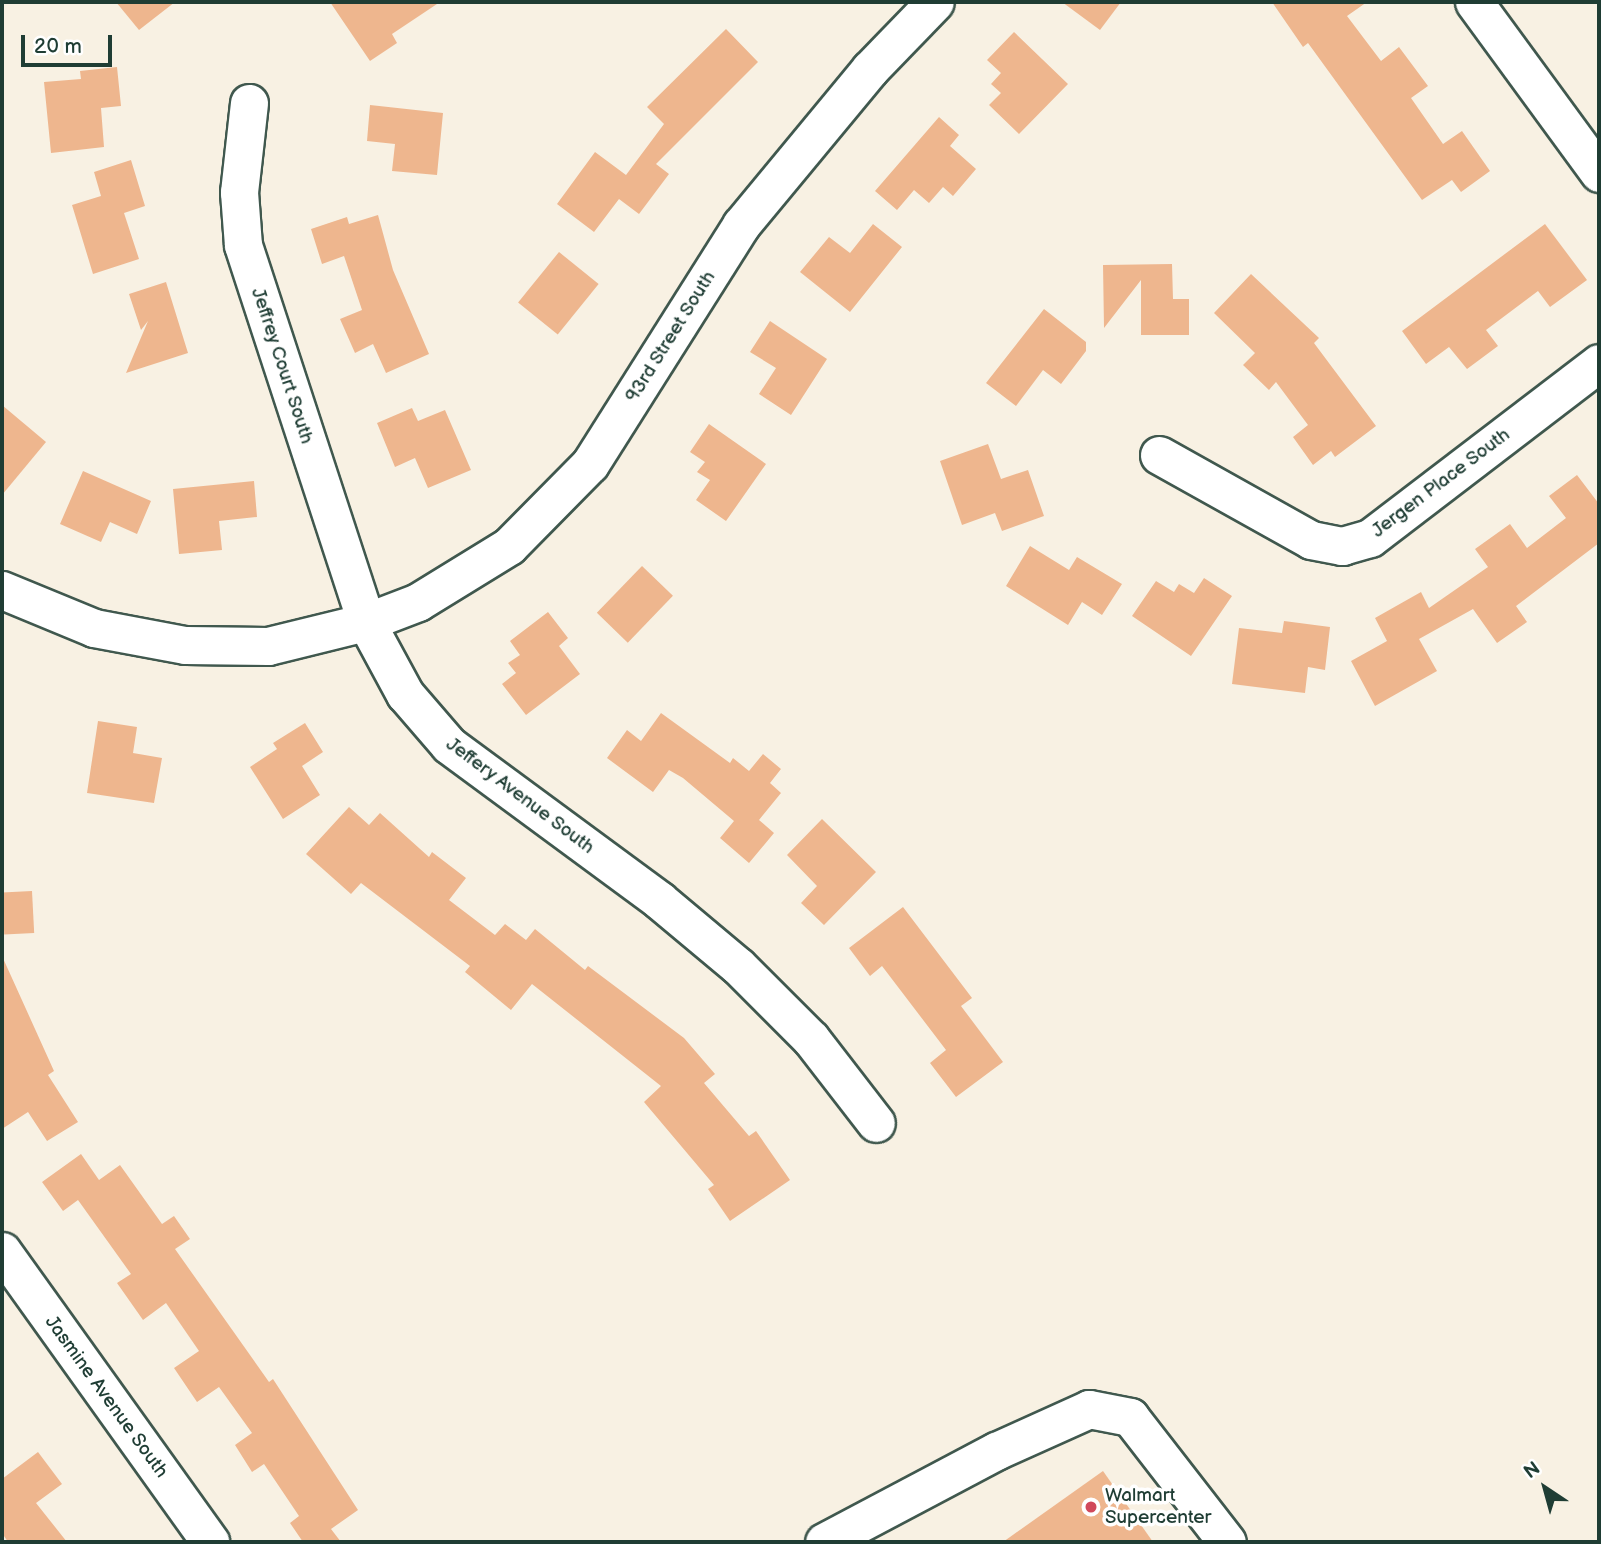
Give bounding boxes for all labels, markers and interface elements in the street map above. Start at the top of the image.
scale bar [24,21,116,65]
text: 20 m [34,34,82,59]
street label: 93rd Street South [621,267,721,407]
street label: Jeffrey Court South [246,284,318,448]
street label: Jergen Place South [1367,423,1515,543]
street label: Jeffery Avenue South [441,732,599,860]
street label: Jasmine Avenue South [40,1311,172,1483]
north arrow [1510,1453,1580,1523]
text: N [1520,1457,1545,1484]
place label: Walmart Supercenter [1105,1485,1211,1529]
marker: Walmart Supercenter [1083,1499,1099,1515]

